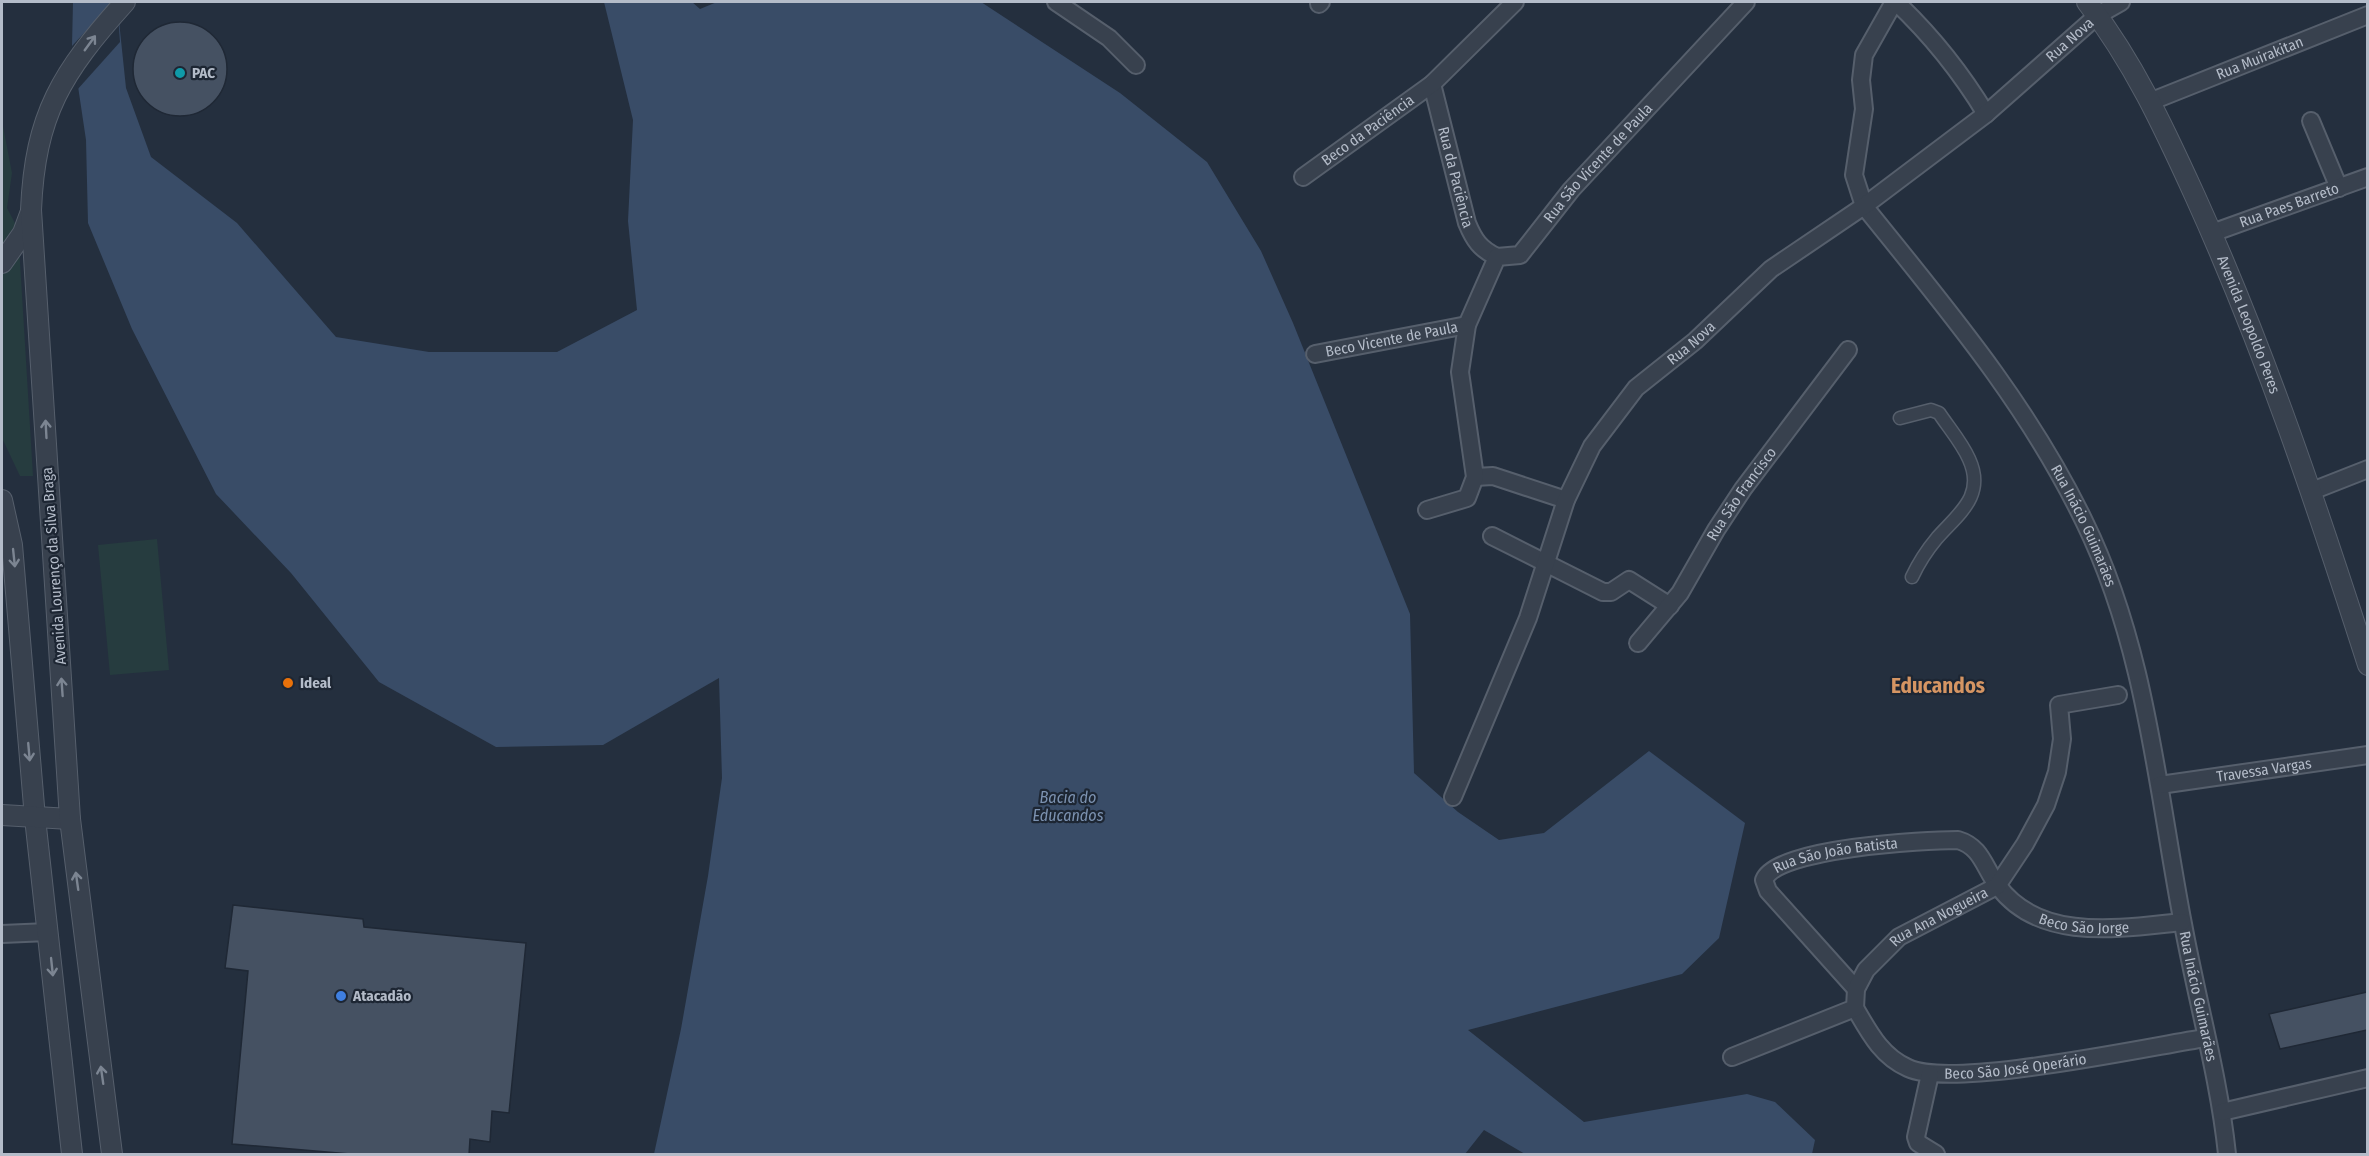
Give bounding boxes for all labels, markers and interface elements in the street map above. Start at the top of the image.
street label: Rua Nova [2042,14,2097,66]
street label: Rua Muirakitan [2214,33,2306,84]
one-way arrow [84,36,96,52]
place label: PAC [192,64,215,82]
marker: PAC [173,66,187,80]
street label: Beco da Paciência [1318,91,1418,170]
street label: Rua São Vicente de Paula [1540,99,1656,226]
street label: Rua da Paciência [1434,125,1477,231]
street label: Rua Paes Barreto [2237,179,2341,231]
street label: Avenida Leopoldo Peres [2213,253,2284,396]
street label: Beco Vicente de Paula [1324,318,1459,361]
street label: Rua Nova [1664,318,1719,369]
one-way arrow [41,420,52,440]
street label: Rua São Francisco [1703,444,1780,544]
street label: Rua Inácio Guimarães [2047,462,2120,589]
street label: Avenida Lourenço da Silva Braga [38,467,70,665]
one-way arrow [8,547,19,567]
district label: Educandos [1891,673,1985,699]
place label: Ideal [300,674,332,692]
marker: Ideal [281,676,295,690]
one-way arrow [56,677,67,697]
one-way arrow [24,741,35,761]
street label: Travessa Vargas [2215,754,2313,786]
water label: Bacia do Educandos [1033,788,1104,825]
street label: Rua São João Batista [1770,834,1898,877]
one-way arrow [71,872,82,892]
street label: Rua Ana Nogueira [1886,883,1991,950]
street label: Beco São Jorge [2036,910,2130,937]
street label: Rua Inácio Guimarães [2175,930,2221,1063]
one-way arrow [47,956,58,976]
place label: Atacadão [352,987,411,1005]
marker: Atacadão [334,989,348,1003]
street label: Beco São José Operário [1944,1050,2088,1083]
one-way arrow [97,1065,108,1085]

